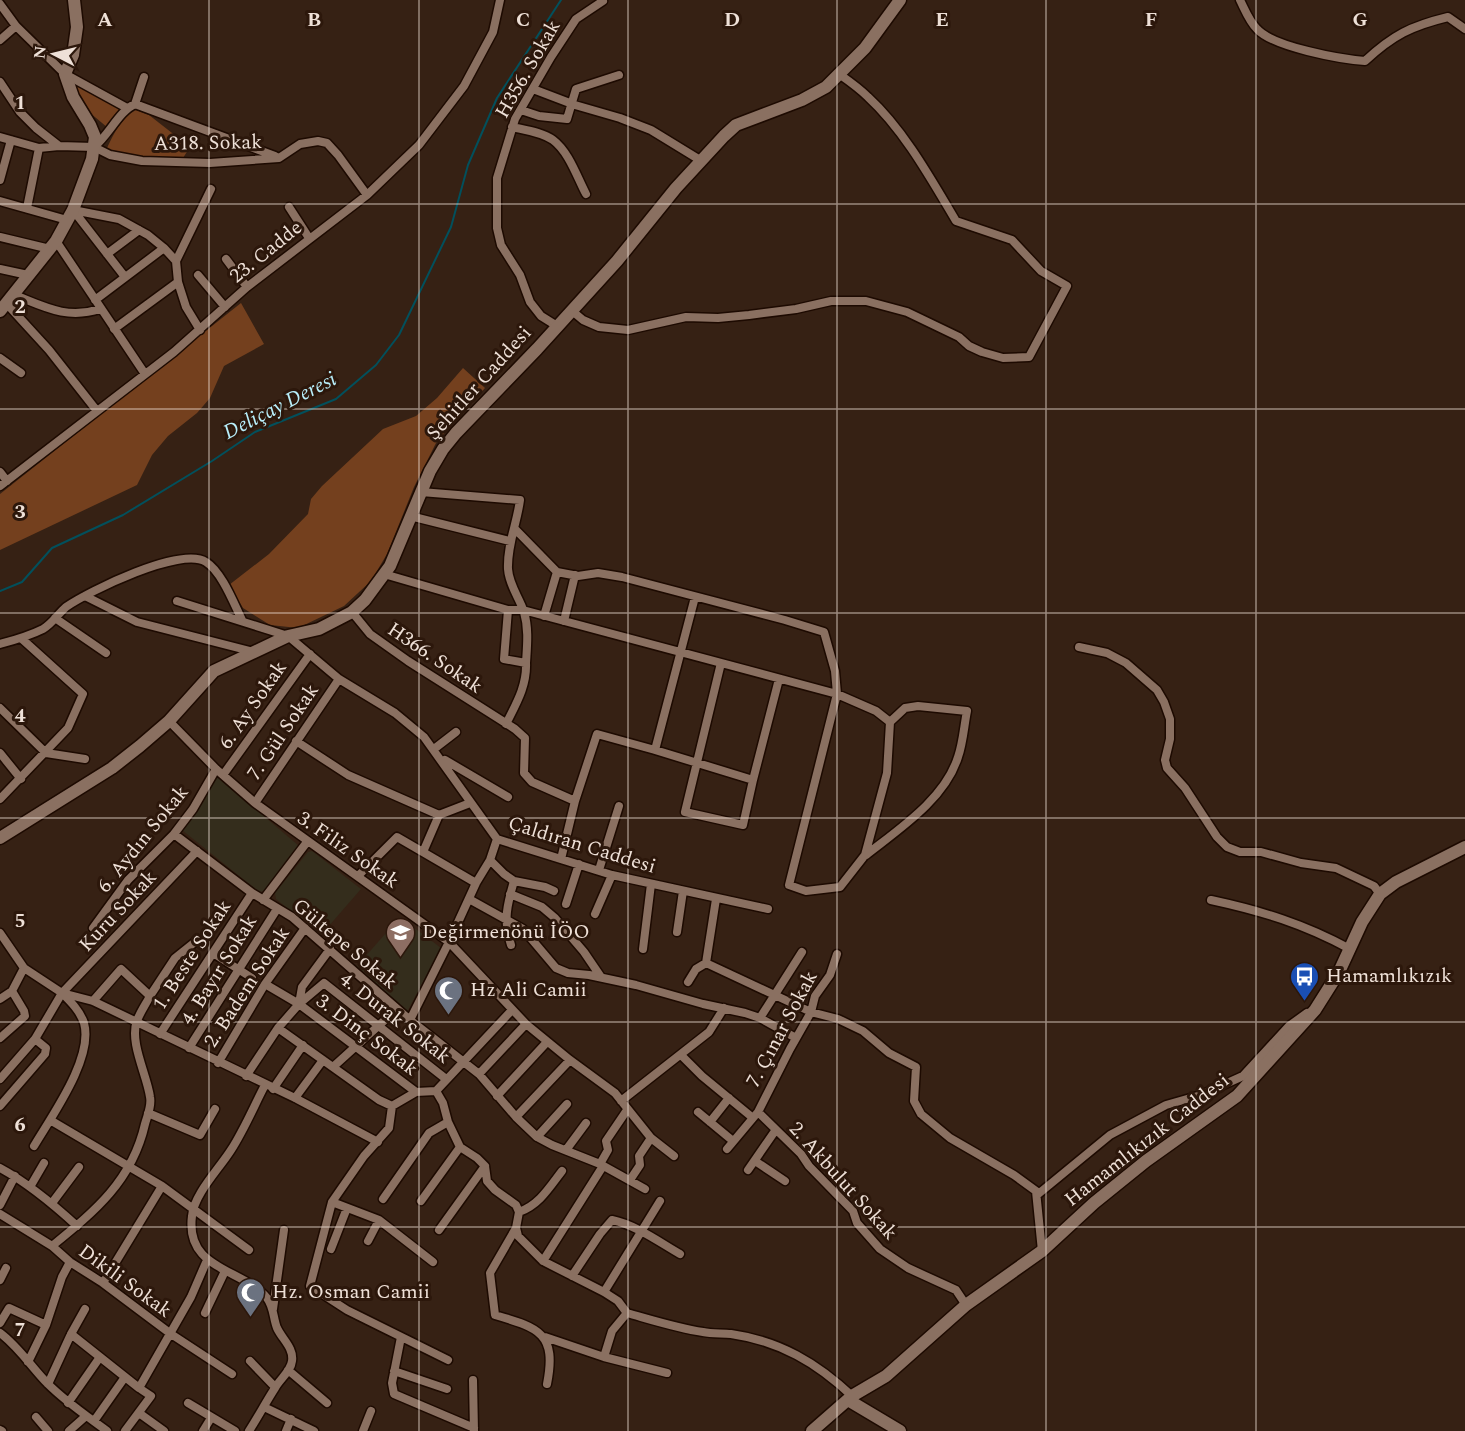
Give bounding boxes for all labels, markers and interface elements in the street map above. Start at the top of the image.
text: A [97,5,113,35]
text: B [307,5,321,35]
text: C [516,5,530,35]
text: D [724,5,740,35]
text: E [935,5,949,35]
text: F [1145,5,1157,35]
text: G [1352,5,1368,35]
street label: H356. Sokak [488,14,568,124]
north arrow [24,24,84,84]
text: N [27,44,53,60]
text: 1 [14,88,26,118]
street label: A318. Sokak [153,127,263,159]
street label: 23. Cadde [223,213,309,291]
text: 2 [14,292,26,322]
street label: Şehitler Caddesi [419,319,539,447]
water label: Deliçay Deresi [218,364,342,448]
text: 3 [14,497,26,527]
street label: H366. Sokak [381,615,489,701]
street label: 6. Ay Sokak [211,654,295,756]
street label: 7. Gül Sokak [240,678,326,786]
text: 4 [14,701,26,731]
street label: 6. Aydın Sokak [90,778,196,900]
street label: 3. Filiz Sokak [291,804,405,896]
street label: Çaldıran Caddesi [504,808,660,882]
street label: Kuru Sokak [72,863,164,959]
street label: Gültepe Sokak [286,891,404,997]
street label: 1. Beste Sokak [145,894,239,1016]
text: 5 [14,906,26,936]
street label: 4. Bayır Sokak [173,909,265,1031]
school or university icon: Değirmenönü İÖO [385,916,417,958]
place label: Değirmenönü İÖO [422,917,590,947]
street label: 2. Badem Sokak [196,920,298,1054]
bus stop icon: Hamamlıkızık [1289,960,1321,1002]
place label: Hamamlıkızık [1326,961,1452,991]
street label: 4. Durak Sokak [333,965,457,1071]
street label: 7. Çınar Sokak [739,965,825,1093]
mosque icon: Hz Ali Camii [433,974,465,1016]
place label: Hz Ali Camii [470,975,587,1005]
street label: 3. Dinç Sokak [309,986,425,1084]
street label: Hamamlıkızık Caddesi [1058,1066,1236,1214]
text: 6 [14,1110,26,1140]
street label: 2. Akbulut Sokak [781,1115,905,1247]
street label: Dikili Sokak [72,1237,178,1325]
mosque icon: Hz. Osman Camii [235,1276,267,1318]
place label: Hz. Osman Camii [272,1277,430,1307]
text: 7 [14,1315,26,1345]

